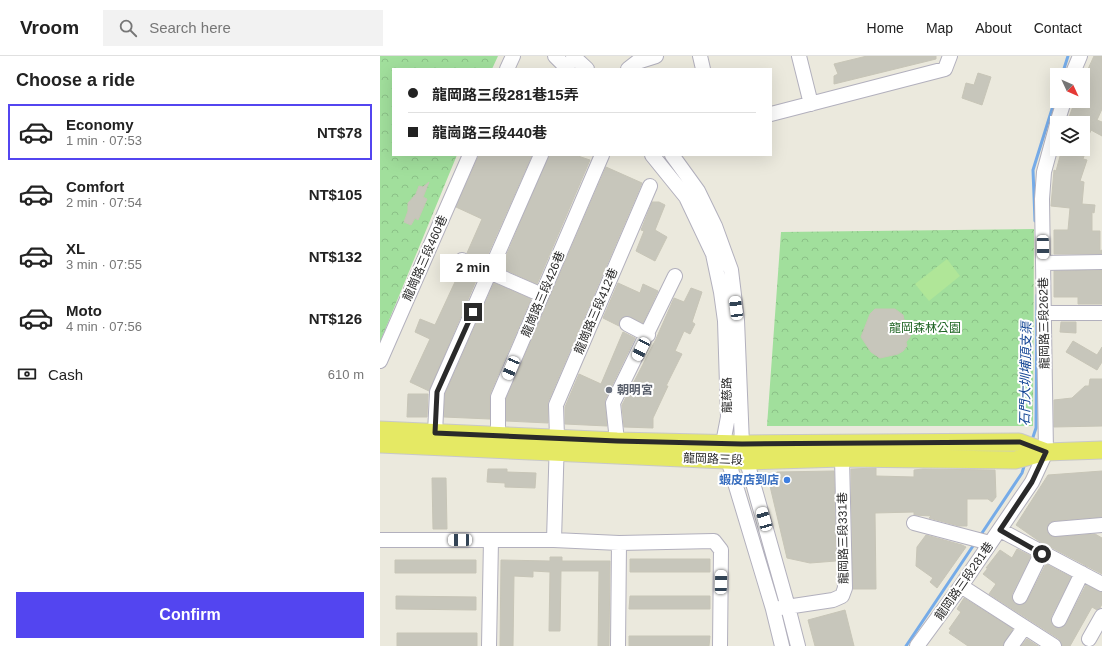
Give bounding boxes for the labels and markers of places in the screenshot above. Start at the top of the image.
place label: 朝明宮 [617,383,653,397]
marker: 朝明宮 [604,385,614,395]
place label: 蝦皮店到店 [719,473,779,487]
marker: 蝦皮店到店 [782,475,792,485]

